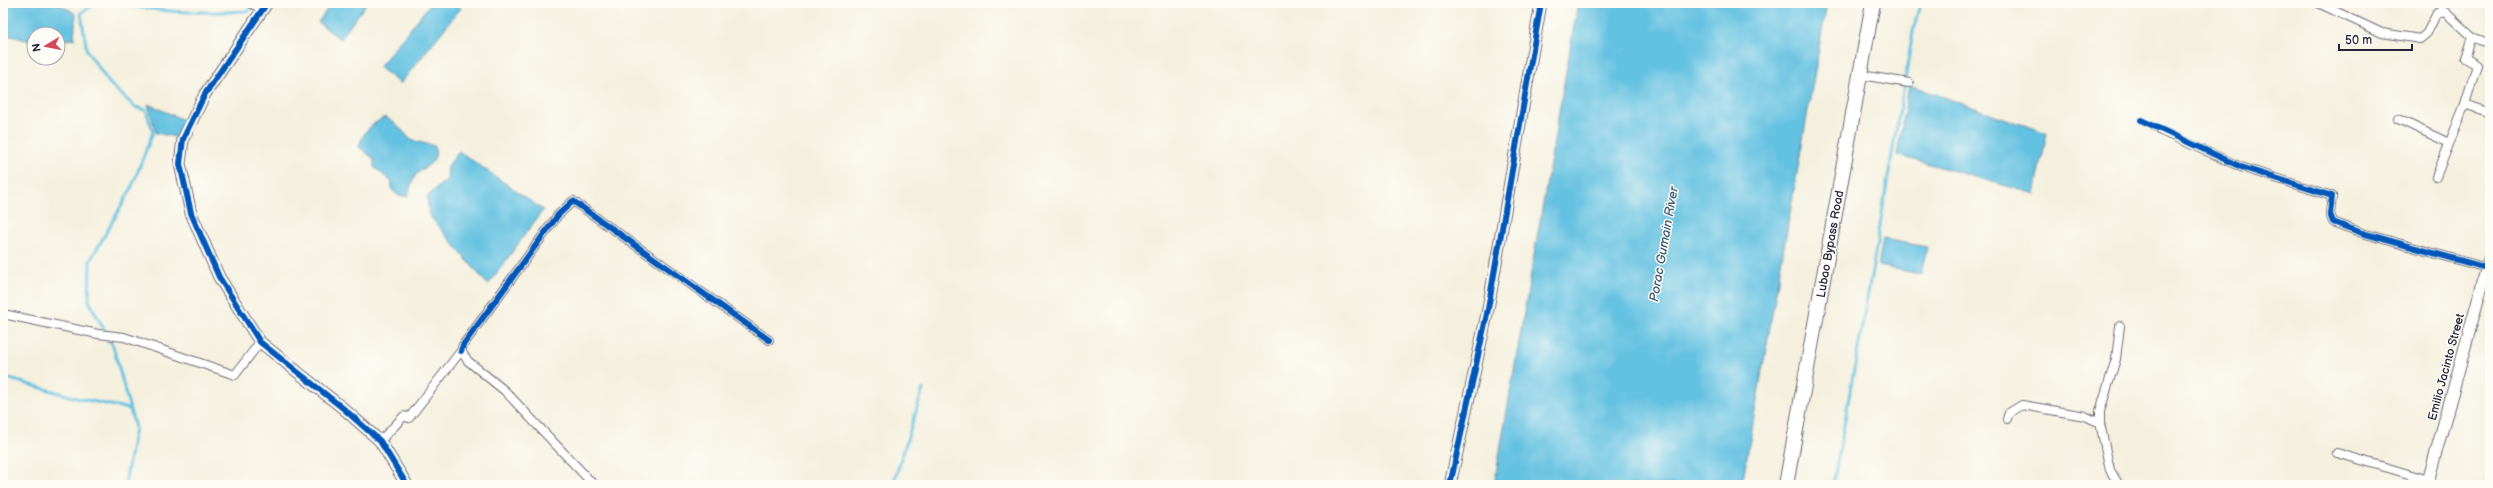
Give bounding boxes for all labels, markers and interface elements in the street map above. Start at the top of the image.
north arrow [26,26,66,66]
scale bar [2339,26,2412,52]
text: 50 m [2345,33,2372,48]
text: N [30,42,44,53]
water label: Porac Gumain River [1646,184,1682,303]
street label: Lubao Bypass Road [1814,189,1847,299]
street label: Emilio Jacinto Street [2425,312,2468,422]

